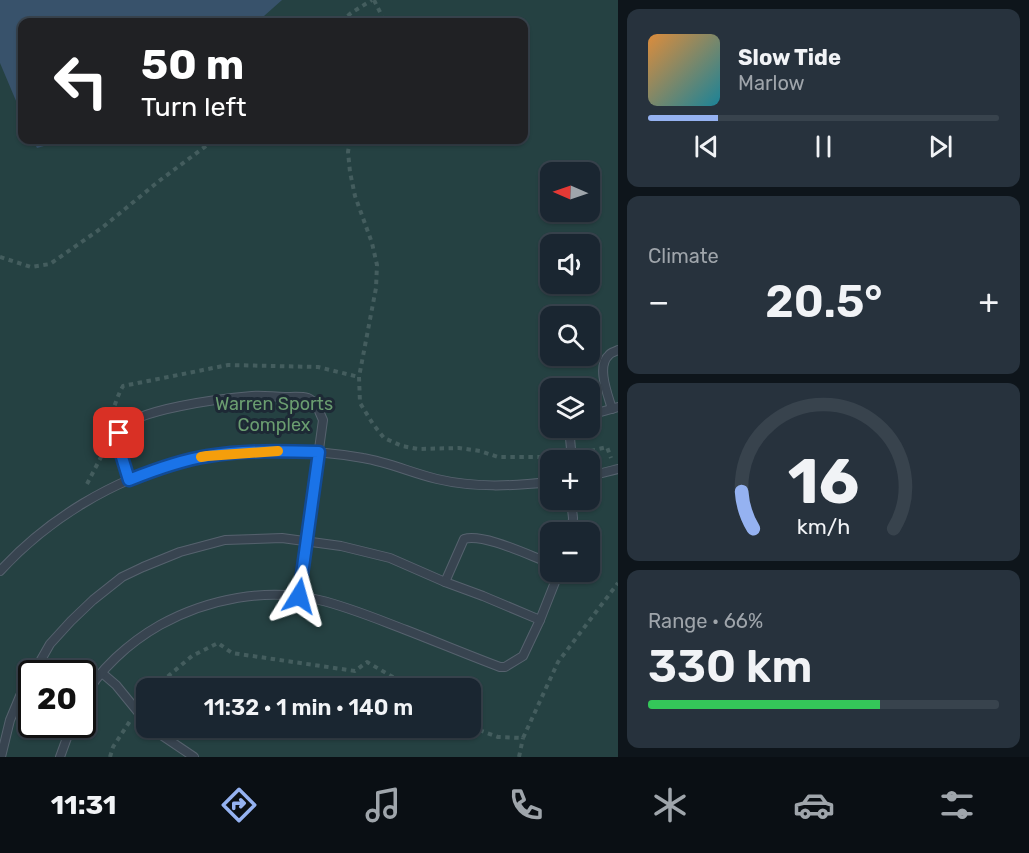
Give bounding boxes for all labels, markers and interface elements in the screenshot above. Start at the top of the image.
text: 50 m [141,40,244,90]
icon: left [42,42,120,120]
text: Slow Tide [738,44,841,71]
text: Marlow [738,71,805,95]
text: Turn left [141,91,246,123]
icon: previous [690,130,723,163]
icon: pause [807,130,840,163]
icon: next [924,130,957,163]
north arrow [540,162,600,222]
map controls [540,162,600,582]
button: sound [540,234,600,294]
text: Climate [648,244,719,268]
text: 20.5° [765,275,883,328]
text: − [648,282,669,321]
text: + [978,282,999,321]
button: search [540,306,600,366]
button: layers [540,378,600,438]
park label: Warren Sports Complex [215,393,333,436]
pin [93,407,144,458]
icon: arrive [102,416,135,449]
text: 16 [788,445,859,519]
button: + [540,450,600,510]
text: km/h [797,514,850,539]
button: − [540,522,600,582]
position arrow [267,564,331,628]
text: Range · 66% [648,609,763,633]
text: 330 km [648,640,812,693]
speed limit sign: 20 [18,660,96,738]
text: 11:32 · 1 min · 140 m [204,694,413,721]
icon: directions [218,784,260,826]
icon: music [362,784,404,826]
icon: phone [505,784,547,826]
icon: climate [649,784,691,826]
icon: car [793,784,835,826]
icon: filters [936,784,978,826]
text: 11:31 [51,789,116,821]

